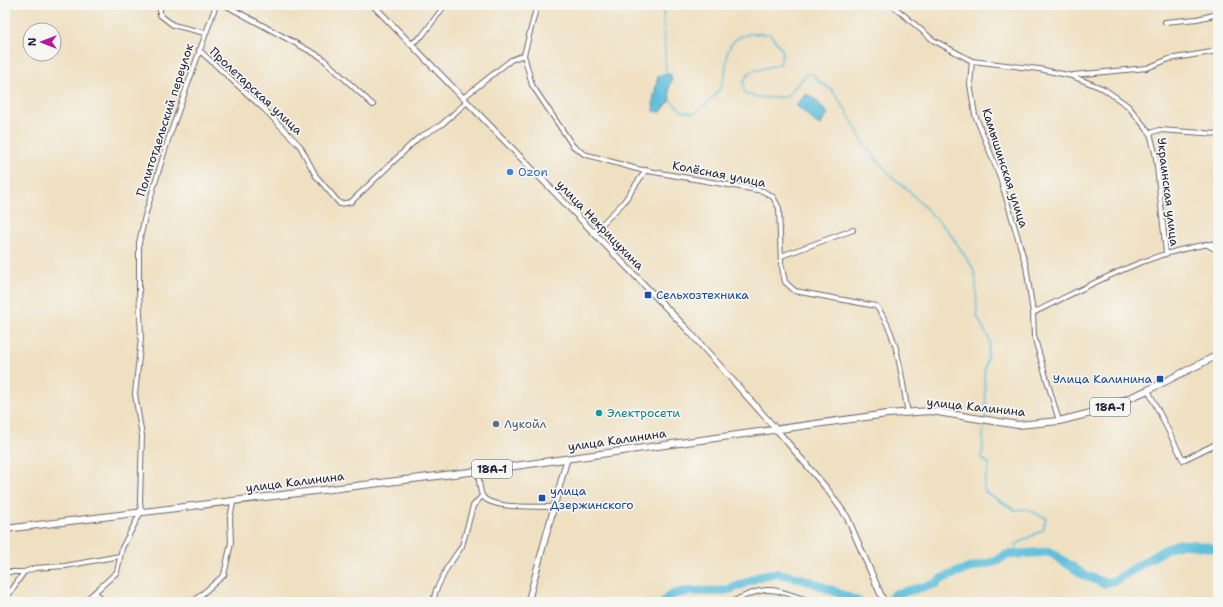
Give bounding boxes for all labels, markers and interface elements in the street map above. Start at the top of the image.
north arrow [22,22,62,62]
text: N [25,37,40,46]
street label: Политотдельский переулок [133,41,197,198]
street label: Пролетарская улица [206,44,306,139]
street label: Камышинская улица [978,106,1032,230]
street label: Украинская улица [1153,137,1183,248]
street label: Колёсная улица [671,157,768,191]
place label: Ozon [518,164,548,180]
marker: Ozon [505,167,515,177]
street label: улица Некрицухина [553,176,648,274]
place label: Сельхозтехника [656,287,749,303]
marker: Сельхозтехника [643,290,653,300]
place label: Улица Калинина [1053,371,1153,387]
marker: Улица Калинина [1155,374,1165,384]
street label: улица Калинина [926,394,1027,420]
road number: 18А-1 [1090,398,1130,416]
place label: Электросети [607,405,680,421]
marker: Электросети [594,408,604,418]
place label: Лукойл [504,416,547,432]
marker: Лукойл [491,419,501,429]
street label: улица Калинина [567,425,668,455]
road number: 18А-1 [472,460,512,478]
street label: улица Калинина [245,468,346,496]
place label: улица Дзержинского [550,483,634,513]
marker: улица Дзержинского [537,493,547,503]

